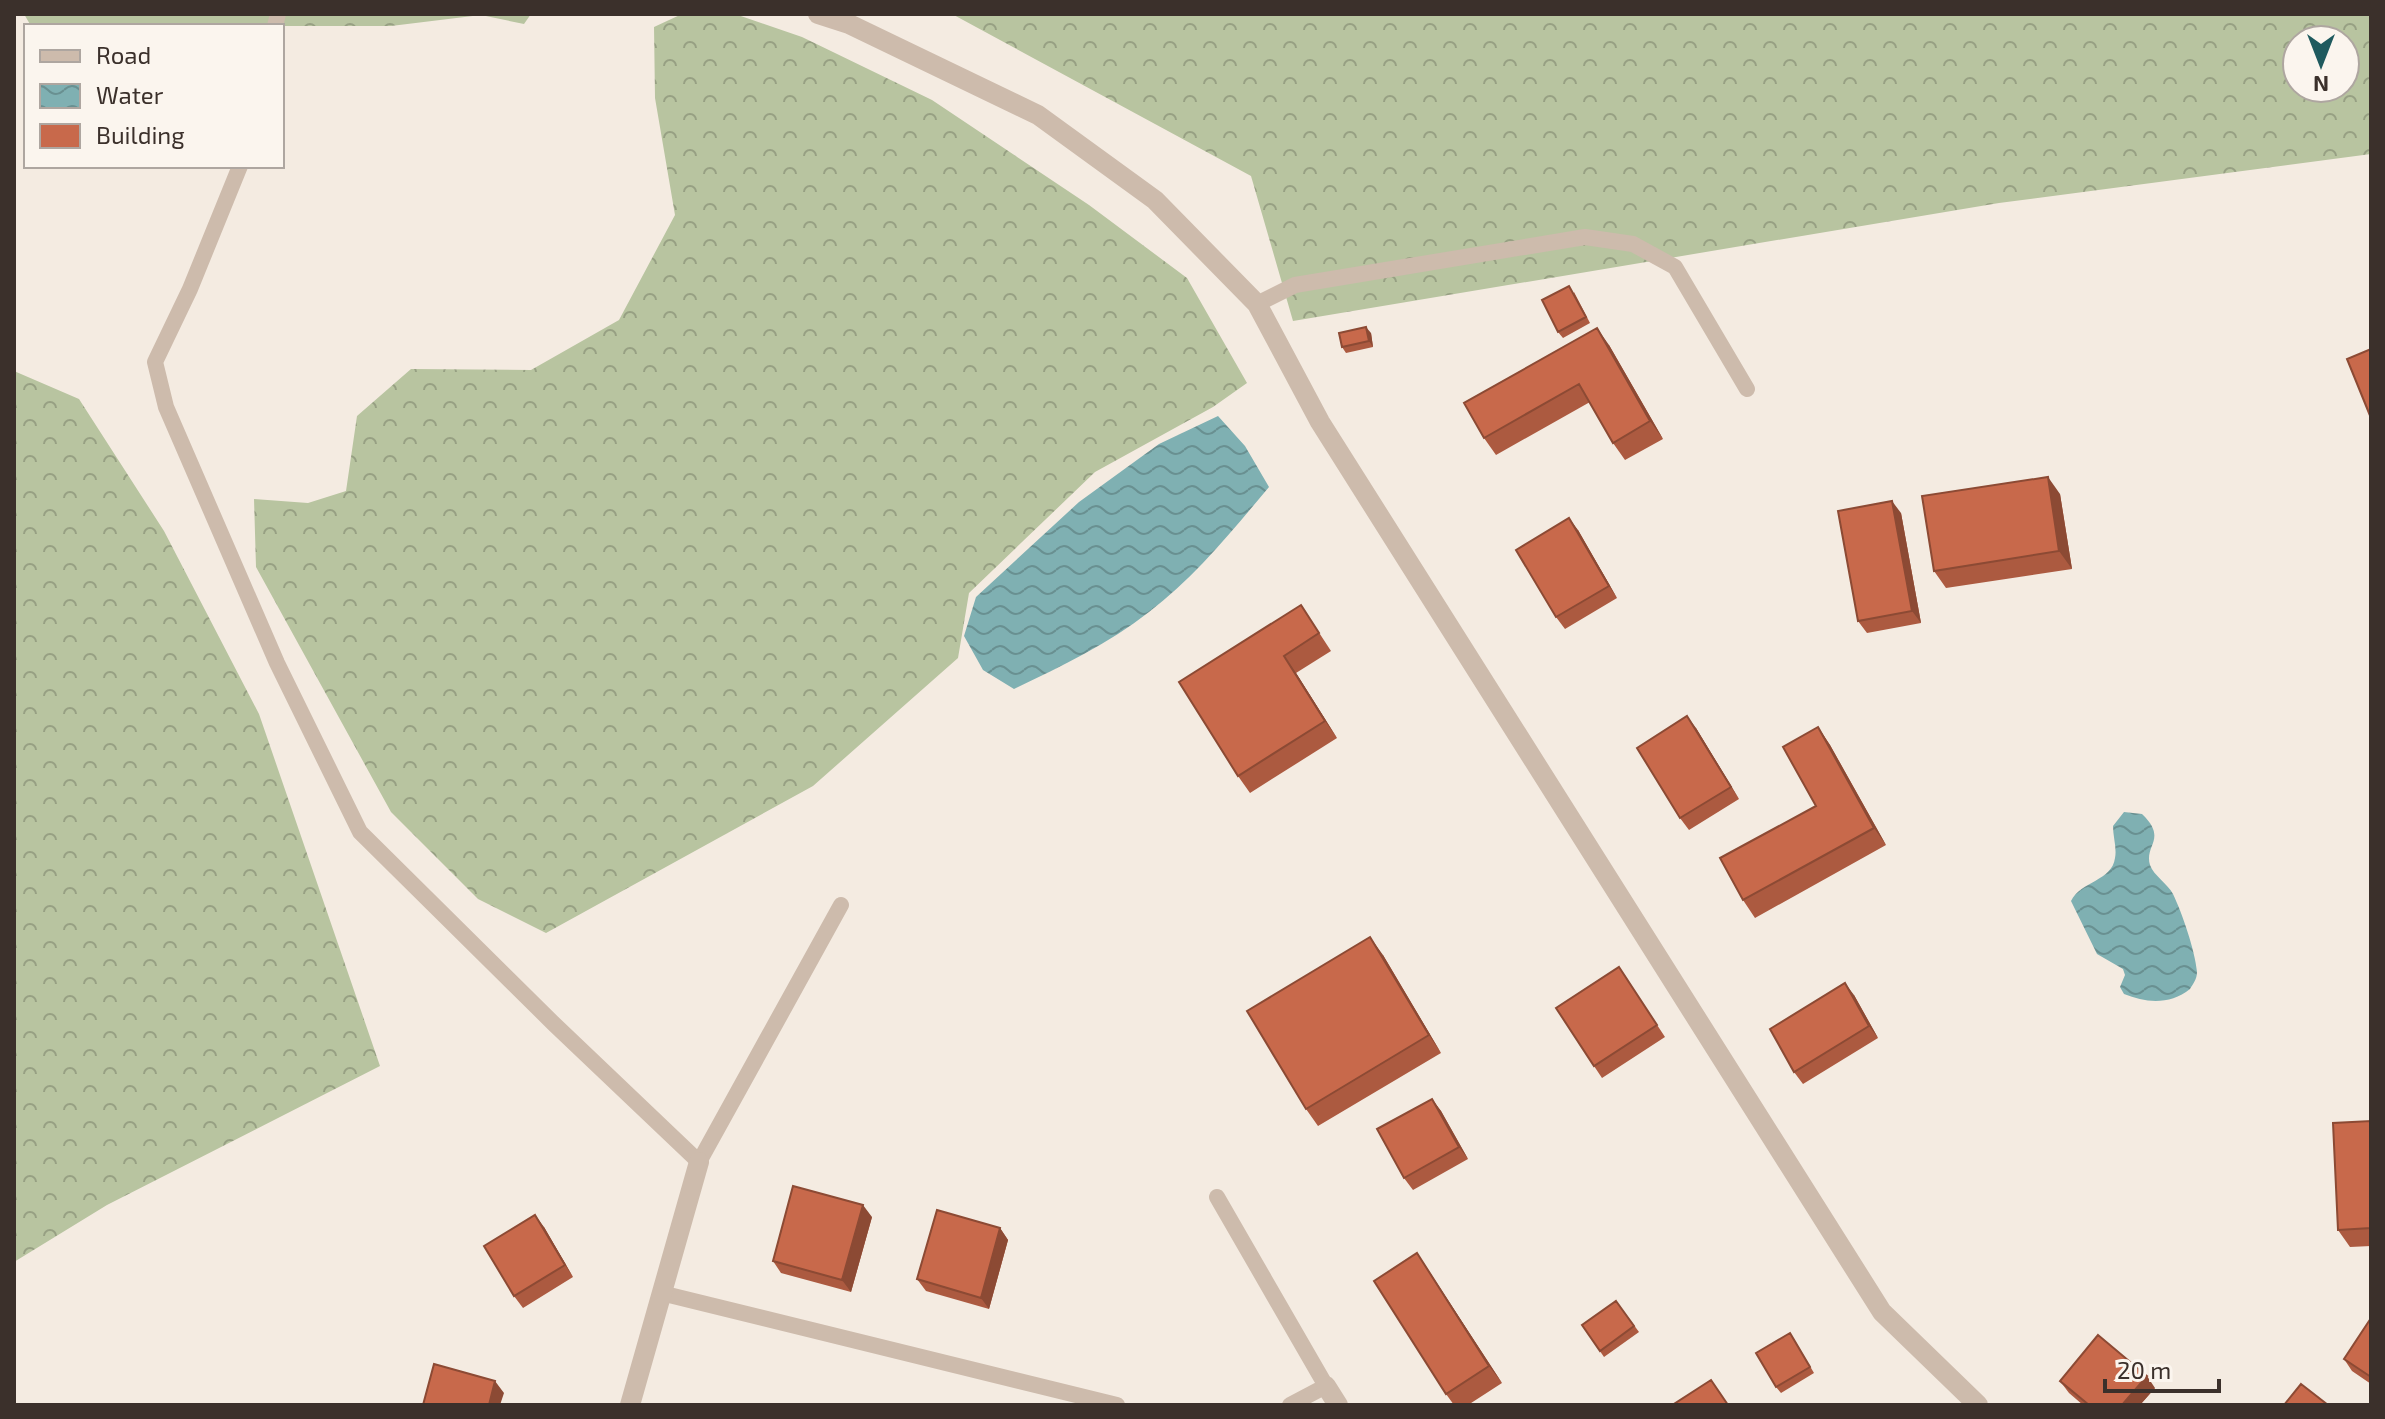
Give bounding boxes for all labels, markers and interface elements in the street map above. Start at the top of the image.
legend [24,24,284,168]
north arrow [2281,24,2361,104]
text: Road [96,40,151,69]
text: N [2313,72,2329,98]
text: Water [96,80,164,109]
text: Building [96,120,185,149]
scale bar [2105,1343,2219,1393]
text: 20 m [2117,1355,2171,1384]

